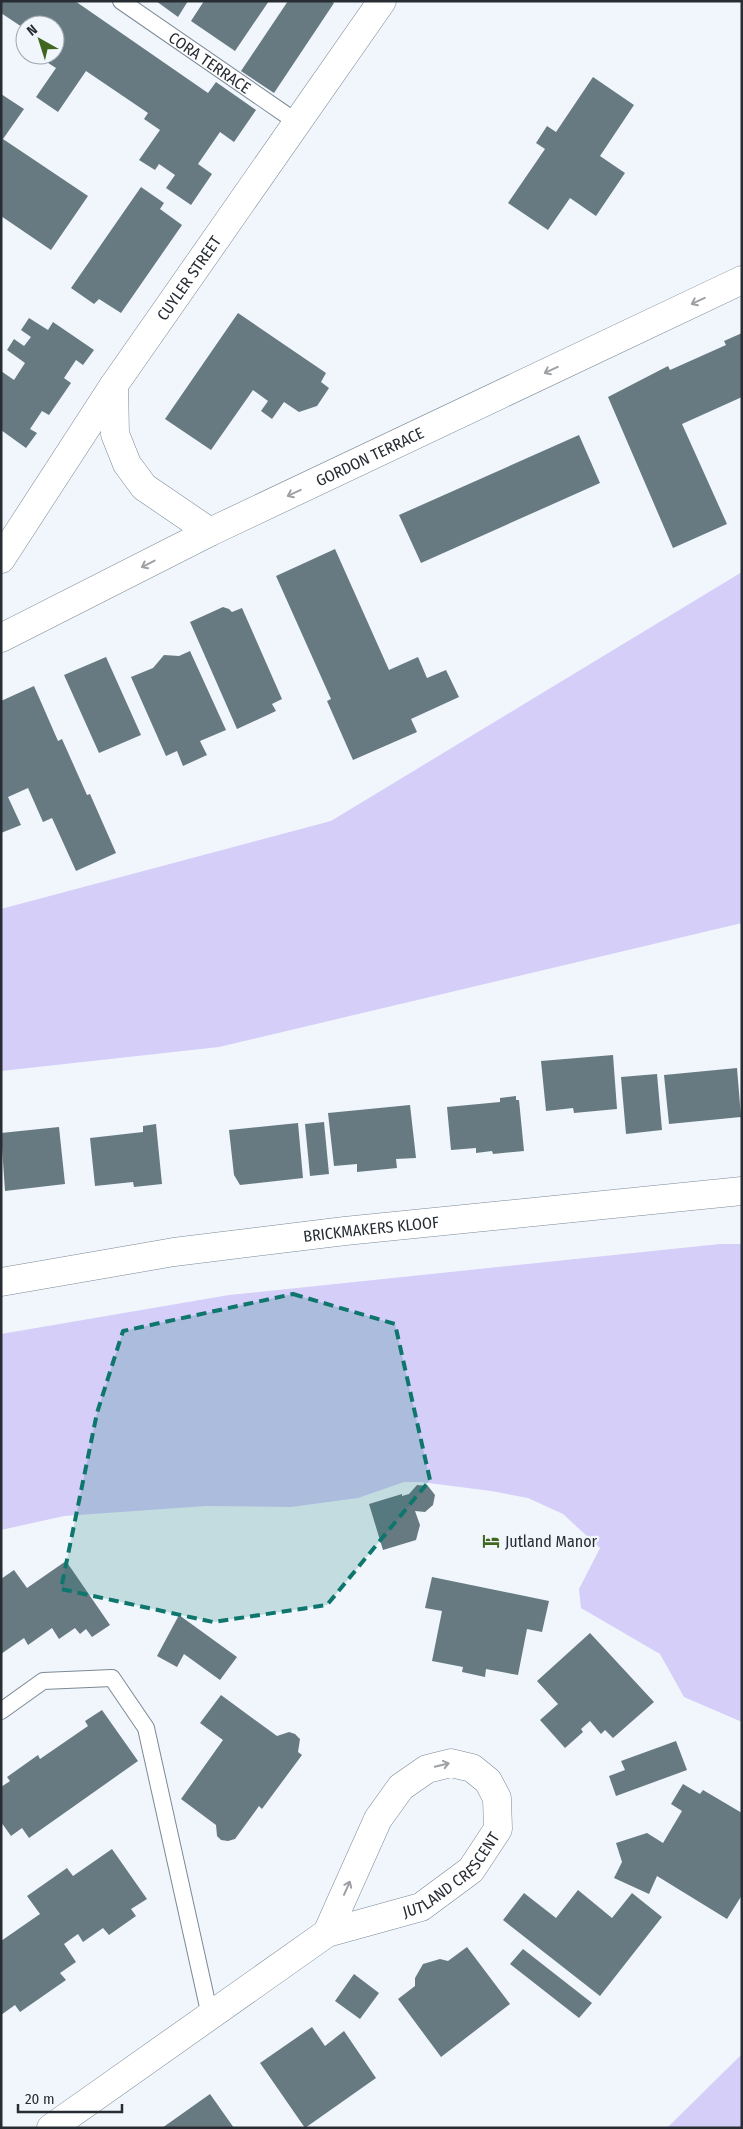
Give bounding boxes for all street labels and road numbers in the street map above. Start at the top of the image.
street label: CORA TERRACE [165,27,254,97]
street label: CUYLER STREET [153,232,225,324]
street label: GORDON TERRACE [313,423,427,490]
street label: BRICKMAKERS KLOOF [302,1212,440,1246]
street label: JUTLAND CRESCENT [400,1828,503,1921]

